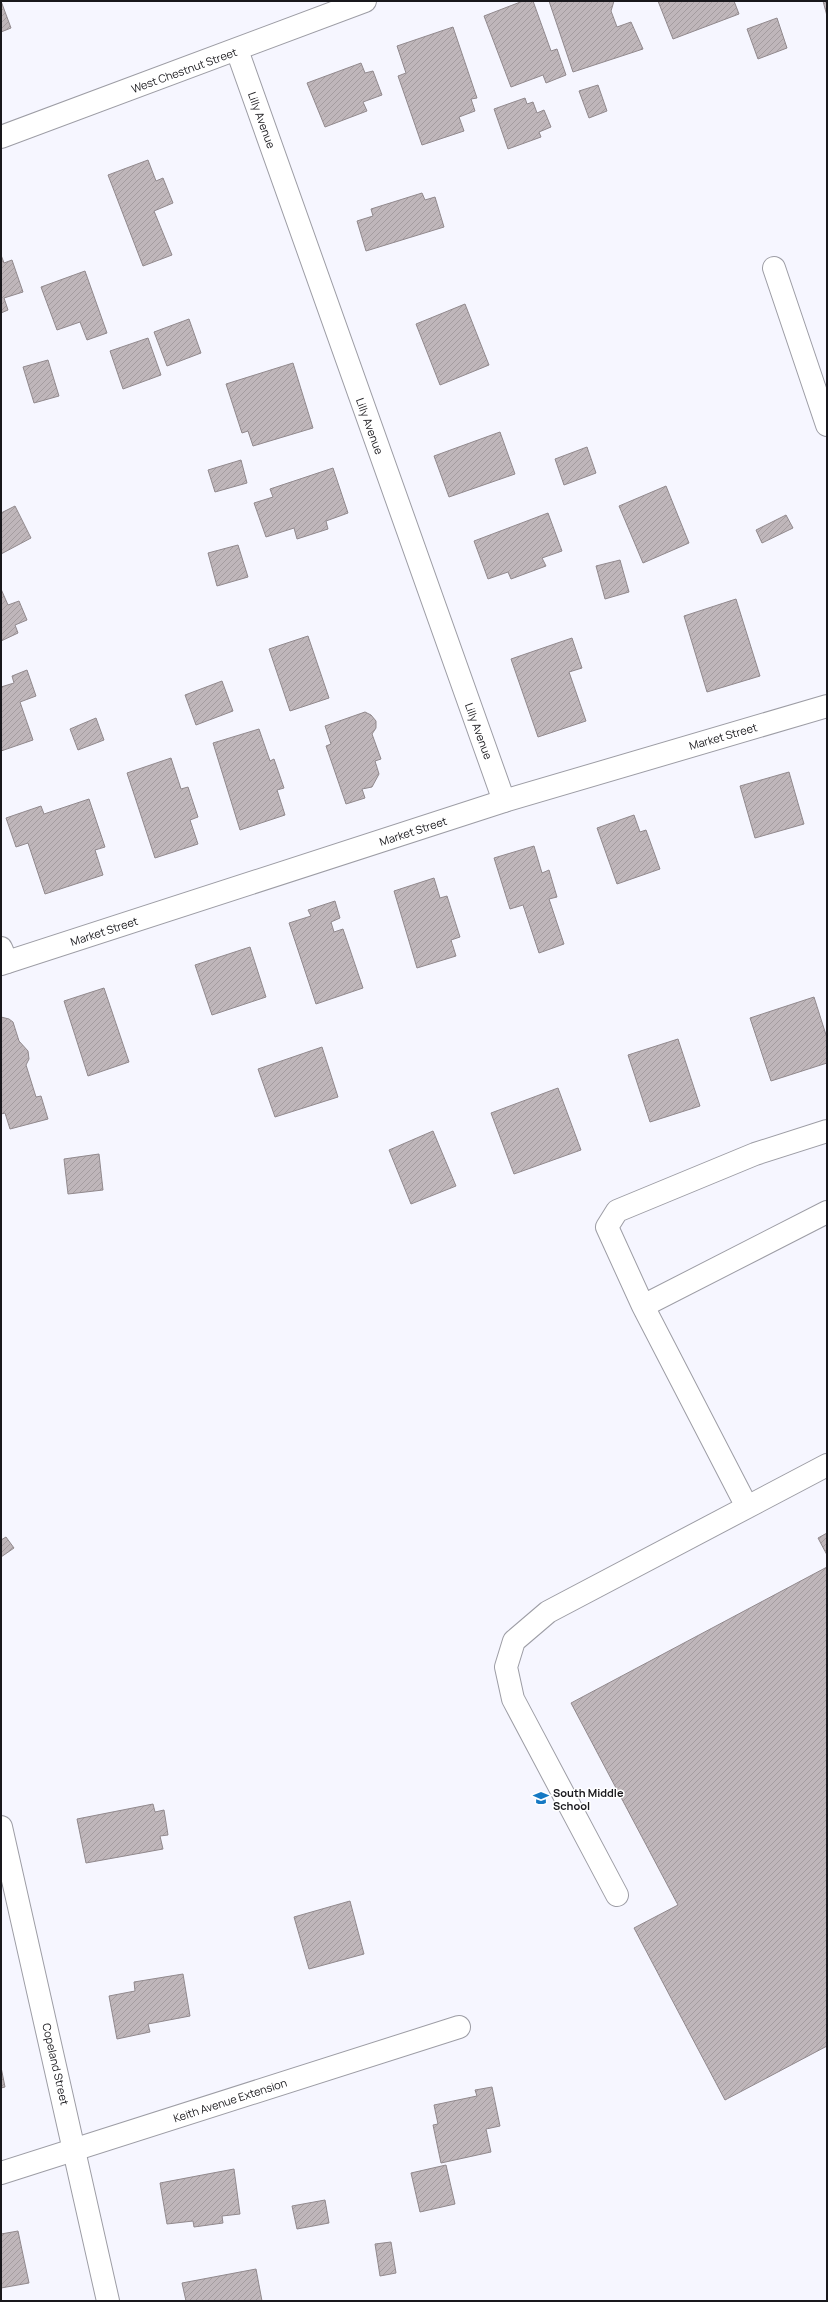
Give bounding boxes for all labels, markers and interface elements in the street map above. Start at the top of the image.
street label: West Chestnut Street [129,44,239,96]
street label: Lilly Avenue [245,90,279,151]
street label: Lilly Avenue [353,396,387,457]
street label: Lilly Avenue [462,701,496,762]
street label: Market Street [687,719,759,753]
street label: Market Street [377,813,449,849]
street label: Market Street [68,913,140,949]
place label: South Middle School [553,1785,624,1813]
school or university icon: South Middle School [532,1789,550,1807]
street label: Copeland Street [39,2022,73,2106]
street label: Keith Avenue Extension [171,2075,289,2125]

